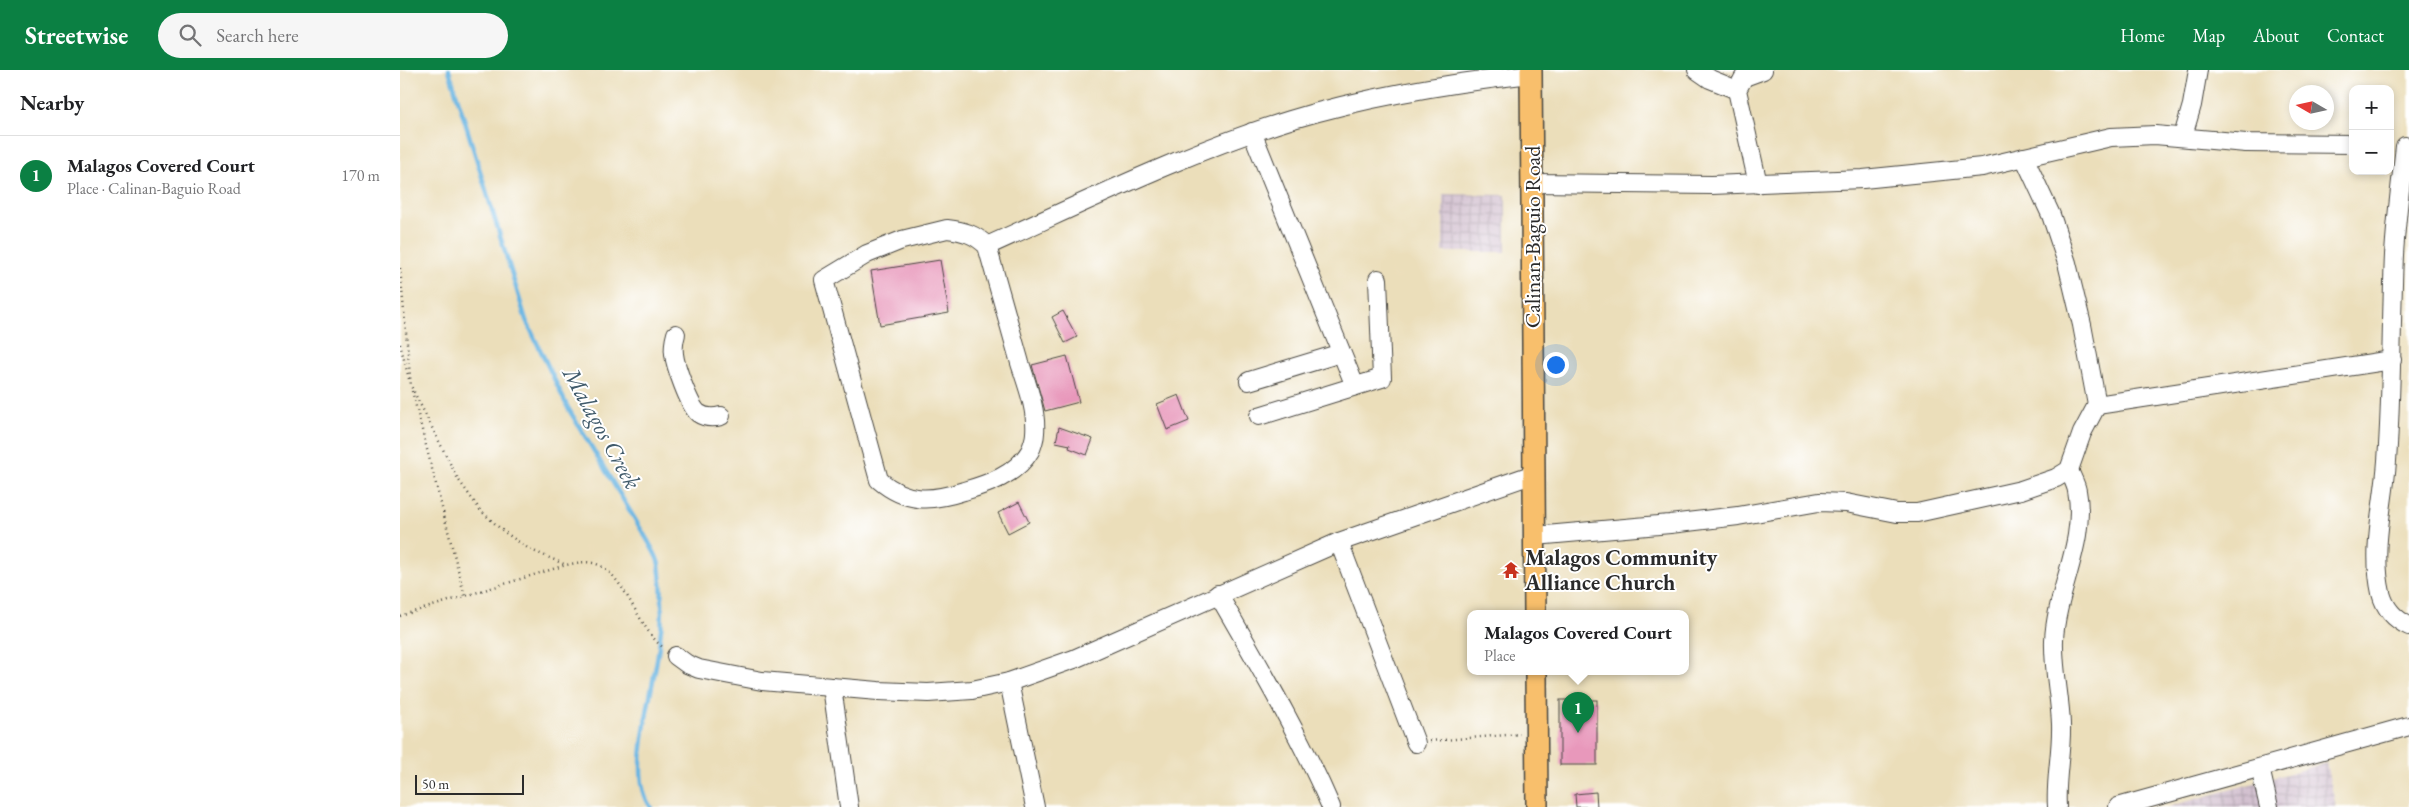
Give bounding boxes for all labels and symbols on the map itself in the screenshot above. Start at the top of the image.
north arrow [2289,85,2334,130]
street label: Calinan-Baguio Road [1518,145,1547,328]
your location [1543,352,1569,378]
water label: Malagos Creek [555,359,649,494]
place label: Malagos Community Alliance Church [1524,543,1718,597]
temple icon: Malagos Community Alliance Church [1501,560,1521,580]
pin: 1 [1562,692,1594,733]
scale bar [415,772,524,795]

